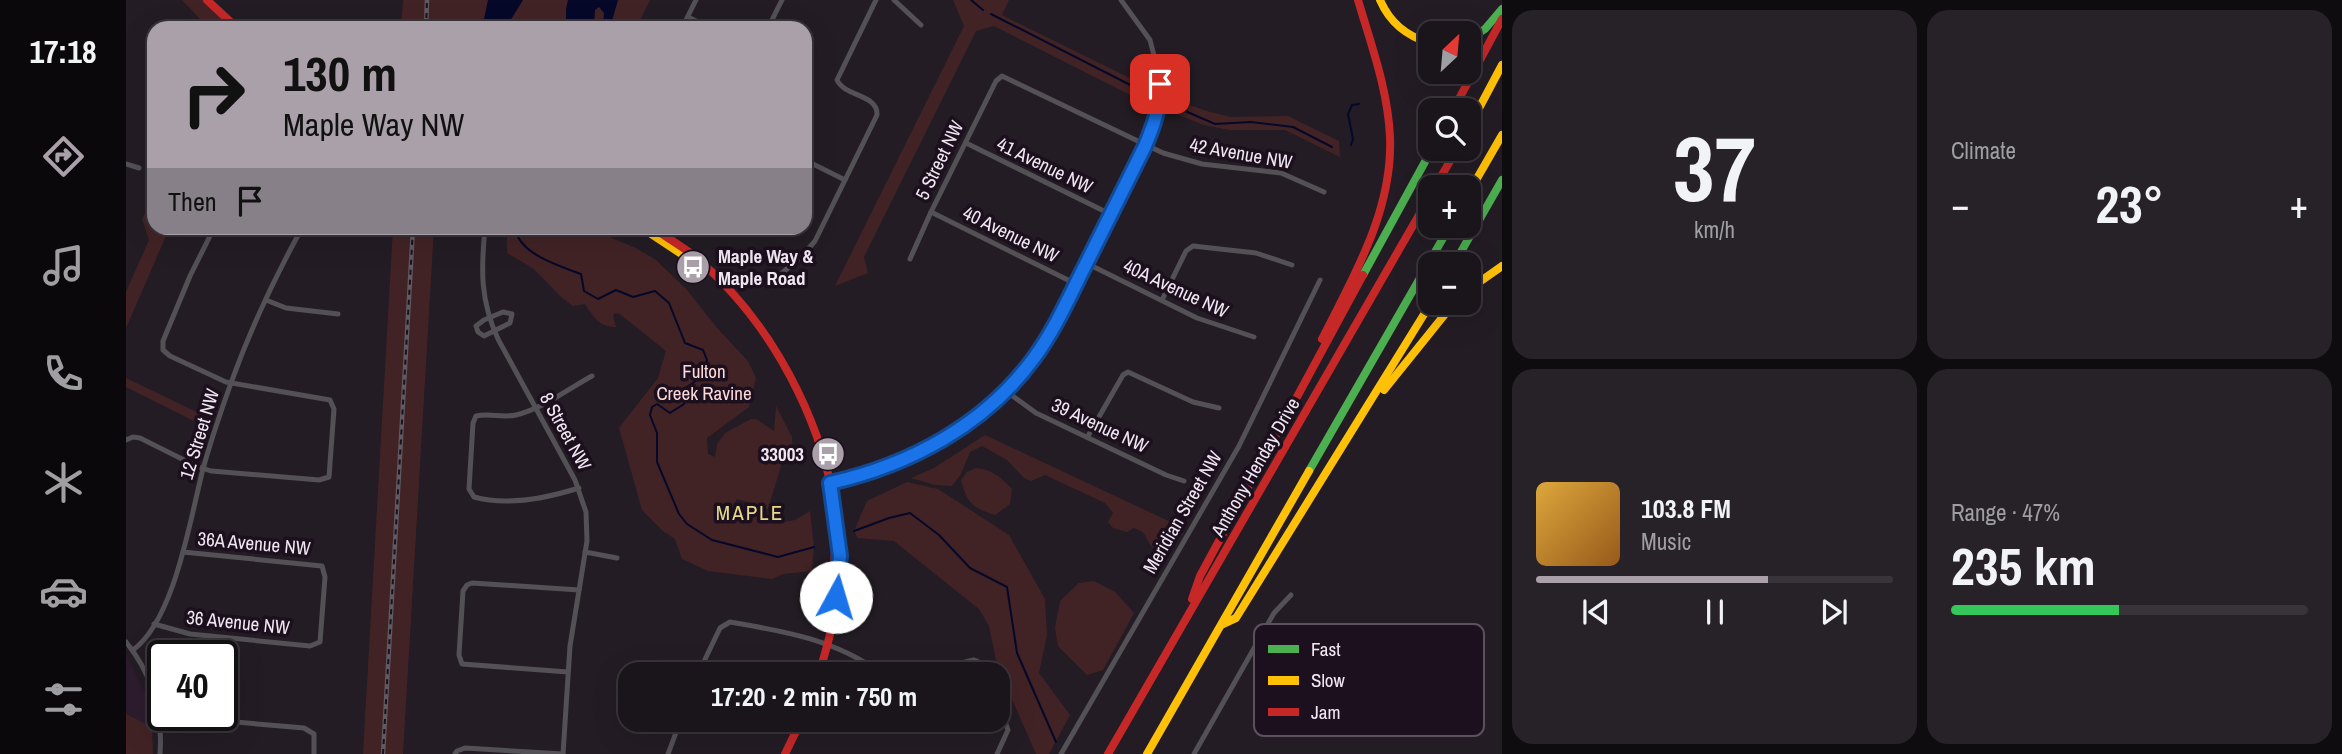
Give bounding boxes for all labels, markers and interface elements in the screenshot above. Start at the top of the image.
north arrow [1418,21,1480,84]
map controls [1418,21,1481,315]
text: 17:18 [29,30,97,73]
text: 130 m [283,40,397,106]
icon: right [168,49,259,140]
pin [1130,54,1190,114]
icon: arrive [1141,65,1179,103]
button: search [1418,98,1481,161]
text: Maple Way NW [283,103,464,146]
text: 37 [1673,107,1756,229]
street label: 5 Street NW [909,116,969,204]
street label: 41 Avenue NW [993,131,1098,200]
street label: 42 Avenue NW [1188,131,1295,175]
icon: directions [39,132,88,181]
text: Climate [1951,135,2016,166]
text: 23° [2095,169,2164,239]
button: + [1418,175,1481,238]
text: − [1951,179,1969,230]
text: + [2290,179,2308,230]
icon: arrive [231,182,269,220]
text: Then [168,184,217,219]
street label: 40 Avenue NW [959,200,1064,269]
text: km/h [1694,214,1735,245]
icon: music [39,241,88,290]
place label: Maple Way & Maple Road [718,243,814,291]
bus stop icon: Maple Way & Maple Road [674,248,712,286]
street label: 40A Avenue NW [1119,252,1233,324]
button: − [1418,252,1481,315]
icon: phone [39,349,88,398]
park label: Fulton Creek Ravine [656,358,752,406]
street label: 12 Street NW [173,385,225,483]
street label: 8 Street NW [534,388,598,475]
street label: 39 Avenue NW [1048,391,1153,459]
street label: Anthony Henday Drive [1204,393,1305,542]
bus stop icon: 33003 [809,435,847,473]
place label: 33003 [761,441,804,467]
street label: Meridian Street NW [1136,446,1228,578]
icon: climate [39,458,88,507]
text: 103.8 FM [1641,491,1731,526]
text: Range · 47% [1951,497,2060,528]
district label: MAPLE [716,498,784,527]
street label: 36A Avenue NW [196,525,312,561]
text: Music [1641,526,1691,557]
text: 235 km [1951,531,2096,601]
position arrow [799,560,873,634]
icon: car [39,567,88,616]
icon: previous [1577,593,1615,631]
icon: pause [1696,593,1734,631]
icon: next [1815,593,1853,631]
street label: 36 Avenue NW [185,604,291,640]
legend [1254,624,1484,736]
text: Fast [1311,636,1341,662]
speed limit sign: 40 [147,640,238,731]
text: Slow [1311,667,1346,693]
icon: filters [39,675,88,724]
text: 17:20 · 2 min · 750 m [711,679,917,714]
text: Jam [1311,699,1340,725]

